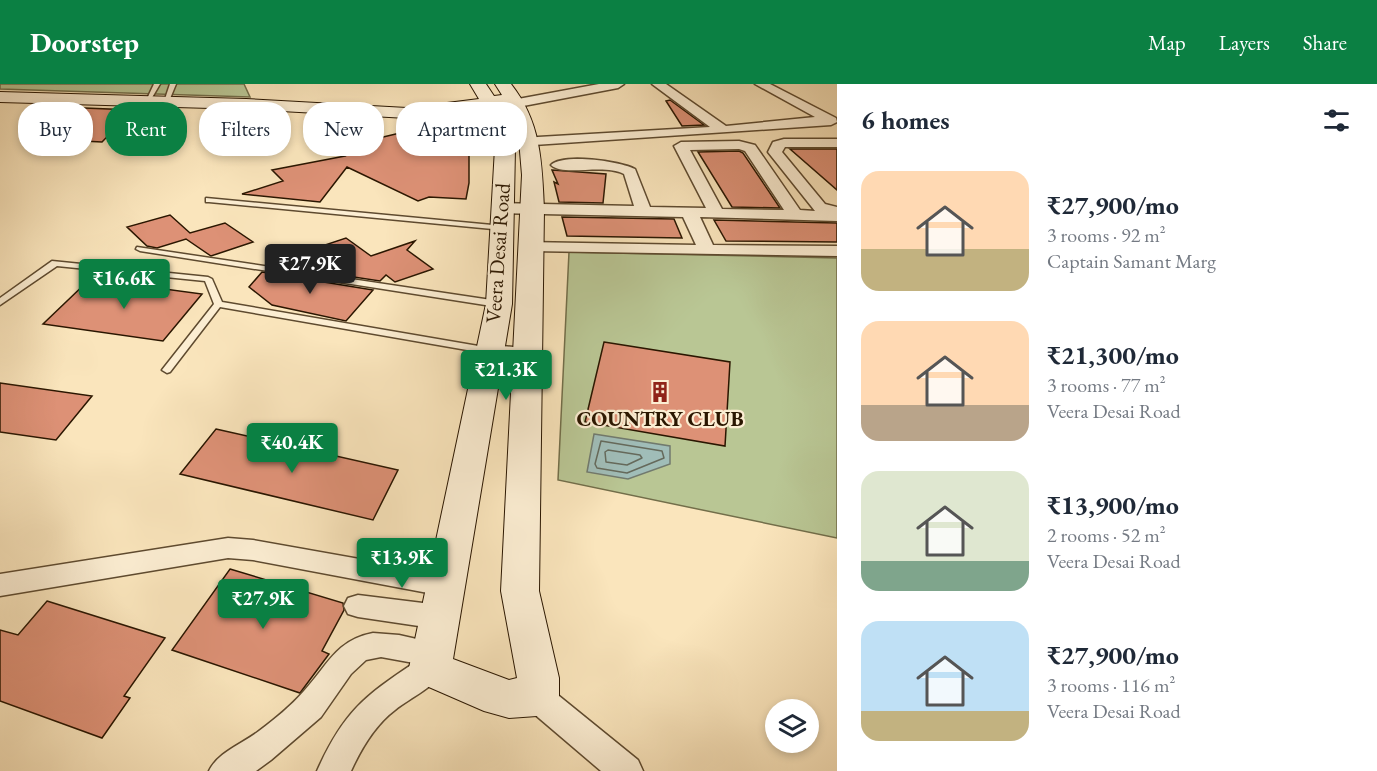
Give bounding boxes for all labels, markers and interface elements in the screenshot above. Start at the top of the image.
text: Doorstep [30,24,139,60]
text: Map [1148,29,1186,56]
text: Layers [1219,29,1270,56]
text: Share [1303,29,1347,56]
chip: Buy [18,102,93,156]
chip: Rent [105,102,187,156]
chip: Filters [199,102,291,156]
chip: New [303,102,384,156]
chip: Apartment [396,102,527,156]
text: 6 homes [861,103,950,137]
icon: filters [1320,104,1353,137]
street label: Veera Desai Road [479,182,516,324]
text: ₹27,900/mo [1047,188,1179,222]
icon: home [909,195,981,267]
text: 3 rooms · 92 m² [1047,222,1166,248]
pin: ₹27.9K [261,244,359,295]
text: Captain Samant Marg [1047,248,1216,274]
text: ₹27.9K [279,250,341,276]
pin: ₹16.6K [75,259,173,310]
text: ₹16.6K [93,265,155,291]
text: ₹21,300/mo [1047,338,1179,372]
icon: home [909,345,981,417]
pin: ₹21.3K [457,350,555,401]
text: ₹21.3K [475,356,537,382]
text: 3 rooms · 77 m² [1047,372,1166,398]
building icon: COUNTRY CLUB [648,380,672,404]
text: Veera Desai Road [1047,398,1181,424]
place label: COUNTRY CLUB [576,405,744,432]
pin: ₹40.4K [243,423,341,474]
text: ₹40.4K [261,429,323,455]
text: ₹13,900/mo [1047,488,1179,522]
icon: home [909,495,981,567]
text: 2 rooms · 52 m² [1047,522,1166,548]
pin: ₹13.9K [353,538,451,589]
text: ₹13.9K [371,544,433,570]
text: Veera Desai Road [1047,548,1181,574]
pin: ₹27.9K [214,579,312,630]
text: ₹27.9K [232,585,294,611]
text: ₹27,900/mo [1047,638,1179,672]
icon: home [909,645,981,717]
text: 3 rooms · 116 m² [1047,672,1175,698]
text: Veera Desai Road [1047,698,1181,724]
map controls [765,699,819,753]
button: layers [765,699,819,753]

